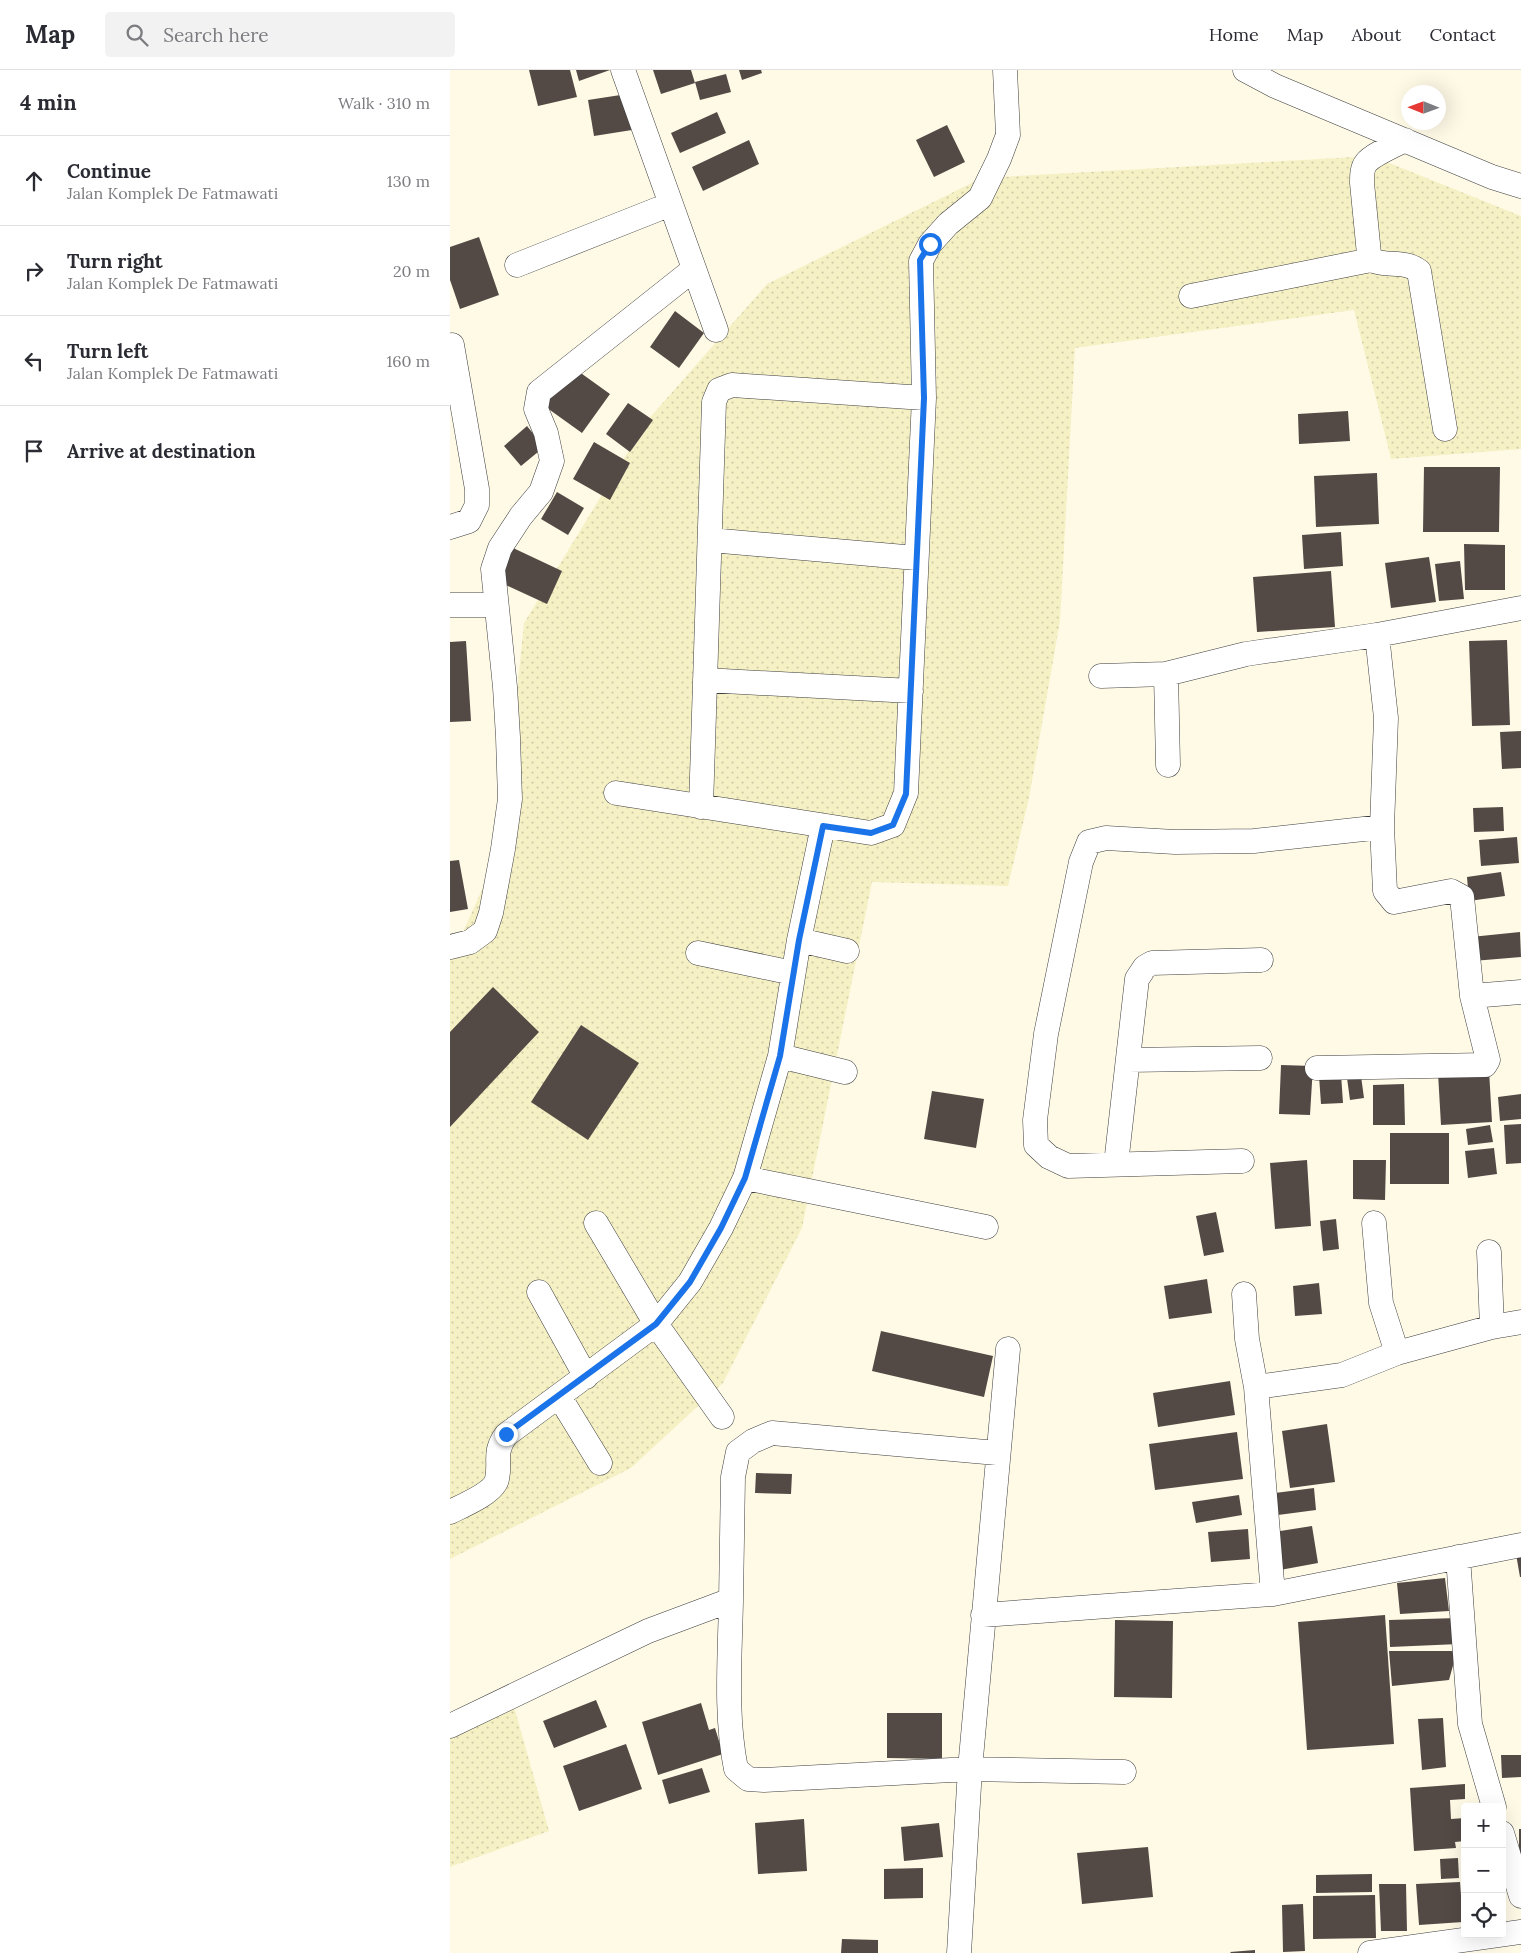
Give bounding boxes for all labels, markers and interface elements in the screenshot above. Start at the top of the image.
search box [105,12,455,57]
text: Map [25,19,75,50]
icon: search [123,21,151,49]
text: Search here [163,23,269,47]
text: Home [1209,23,1259,46]
text: Map [1287,23,1323,46]
text: About [1351,23,1401,46]
text: Contact [1429,23,1496,46]
north arrow [1401,85,1446,130]
text: 4 min [20,89,77,116]
text: Walk · 310 m [338,93,430,113]
text: Continue [67,159,151,183]
icon: ahead [20,167,48,195]
text: 130 m [387,171,430,191]
text: Jalan Komplek De Fatmawati [67,183,278,203]
route start [919,233,942,256]
text: Turn right [67,249,163,273]
icon: right [20,257,48,285]
text: 20 m [393,261,430,281]
text: Jalan Komplek De Fatmawati [67,273,278,293]
text: Turn left [67,339,148,363]
icon: left [20,347,48,375]
text: 160 m [386,351,430,371]
text: Jalan Komplek De Fatmawati [67,363,278,383]
icon: arrive [20,437,48,465]
text: Arrive at destination [67,439,256,463]
route end [495,1423,518,1446]
map controls [1461,1803,1506,1938]
button: + [1461,1803,1506,1848]
button: − [1461,1848,1506,1893]
button: locate [1461,1893,1506,1938]

